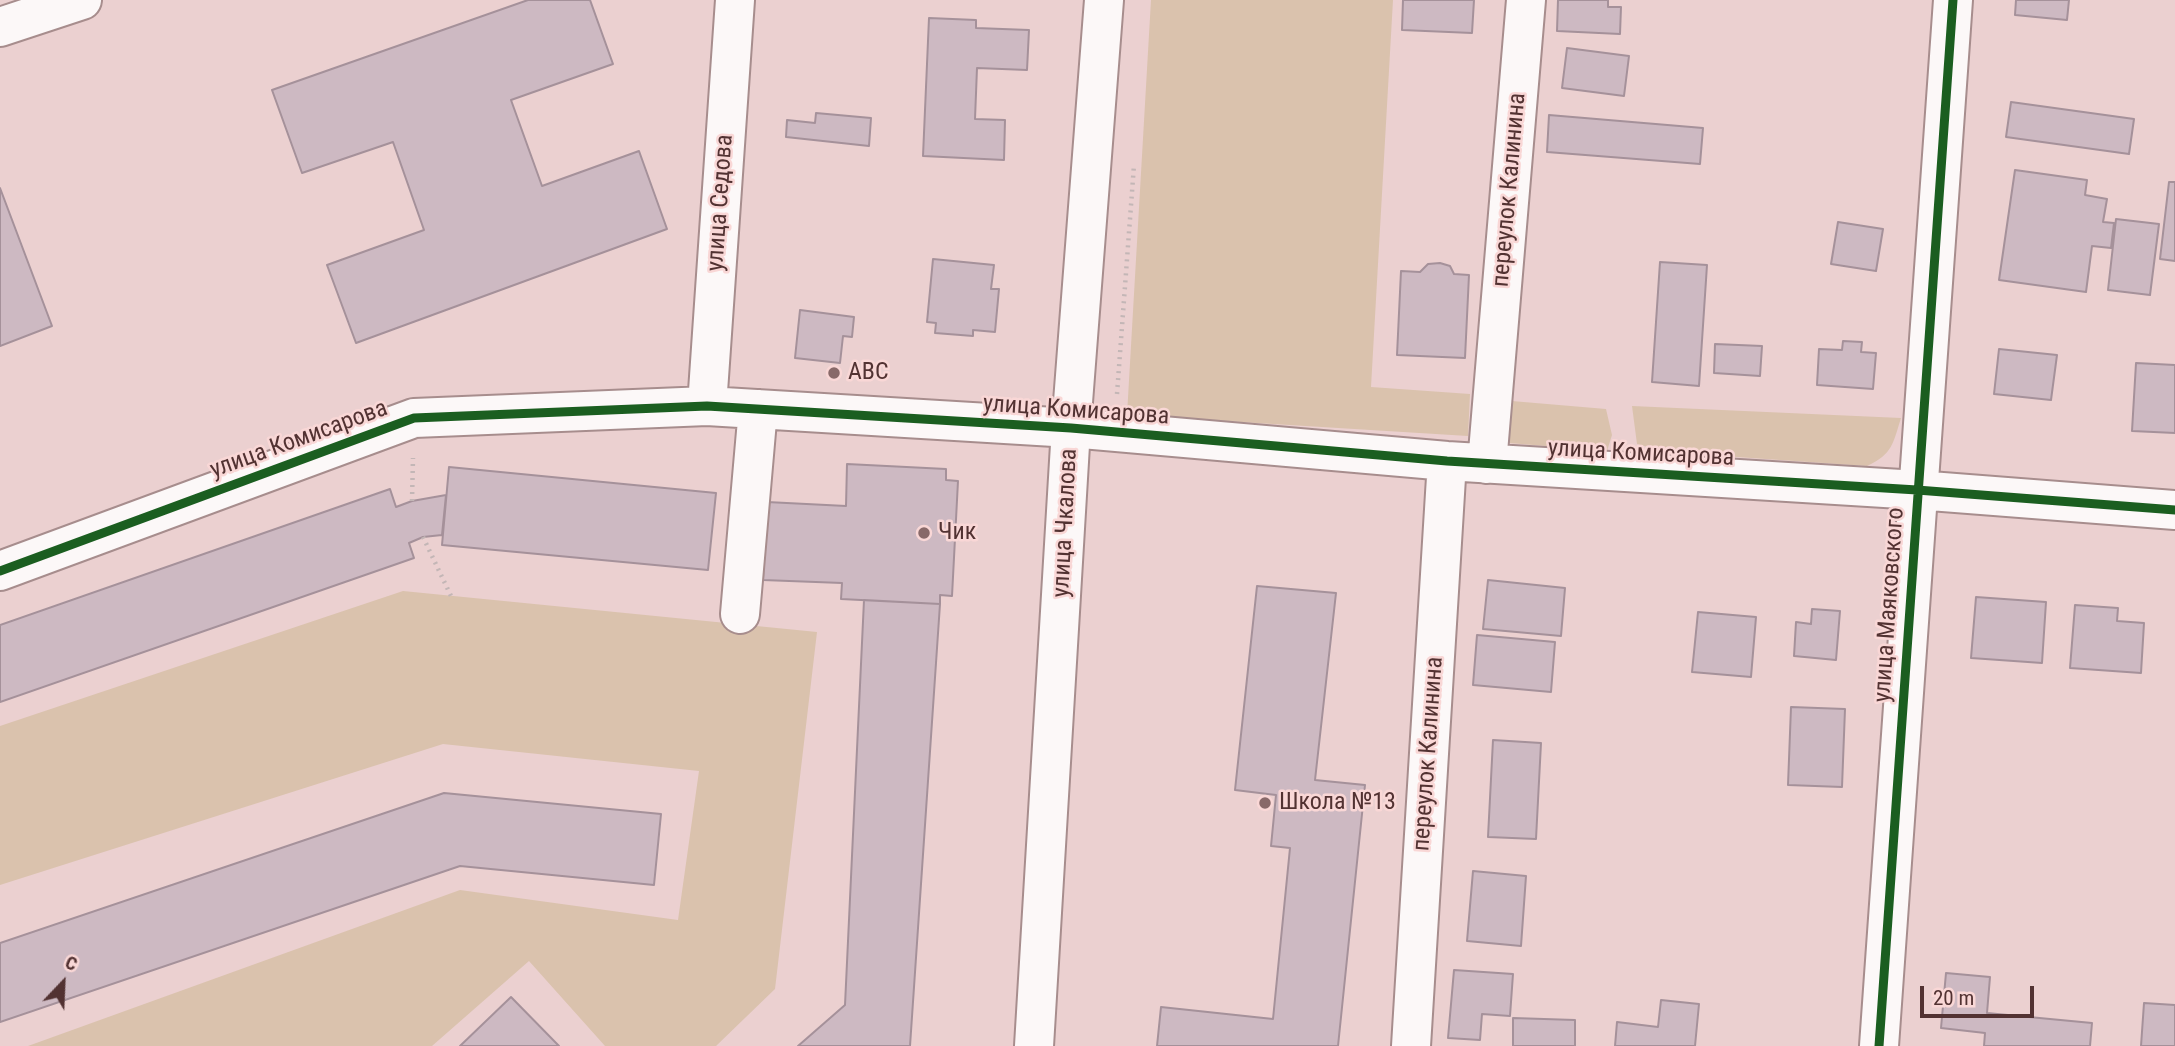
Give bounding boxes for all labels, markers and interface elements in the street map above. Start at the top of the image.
street label: переулок Калинина [1487,92,1533,288]
street label: улица Седова [702,134,740,272]
place label: ABC [848,359,889,387]
marker: ABC [826,365,842,381]
street label: улица Комисарова [982,390,1170,432]
street label: улица Комисарова [206,395,392,485]
street label: улица Комисарова [1547,435,1735,473]
street label: улица Чкалова [1048,448,1084,598]
street label: улица Маяковского [1869,507,1911,703]
place label: Чик [938,519,976,547]
marker: Чик [916,525,932,541]
street label: переулок Калинина [1408,656,1450,852]
place label: Школа №13 [1279,789,1396,817]
marker: Школа №13 [1257,795,1273,811]
north arrow [28,948,98,1018]
text: С [62,951,81,976]
scale bar [1923,972,2037,1016]
text: 20 m [1933,986,1974,1010]

